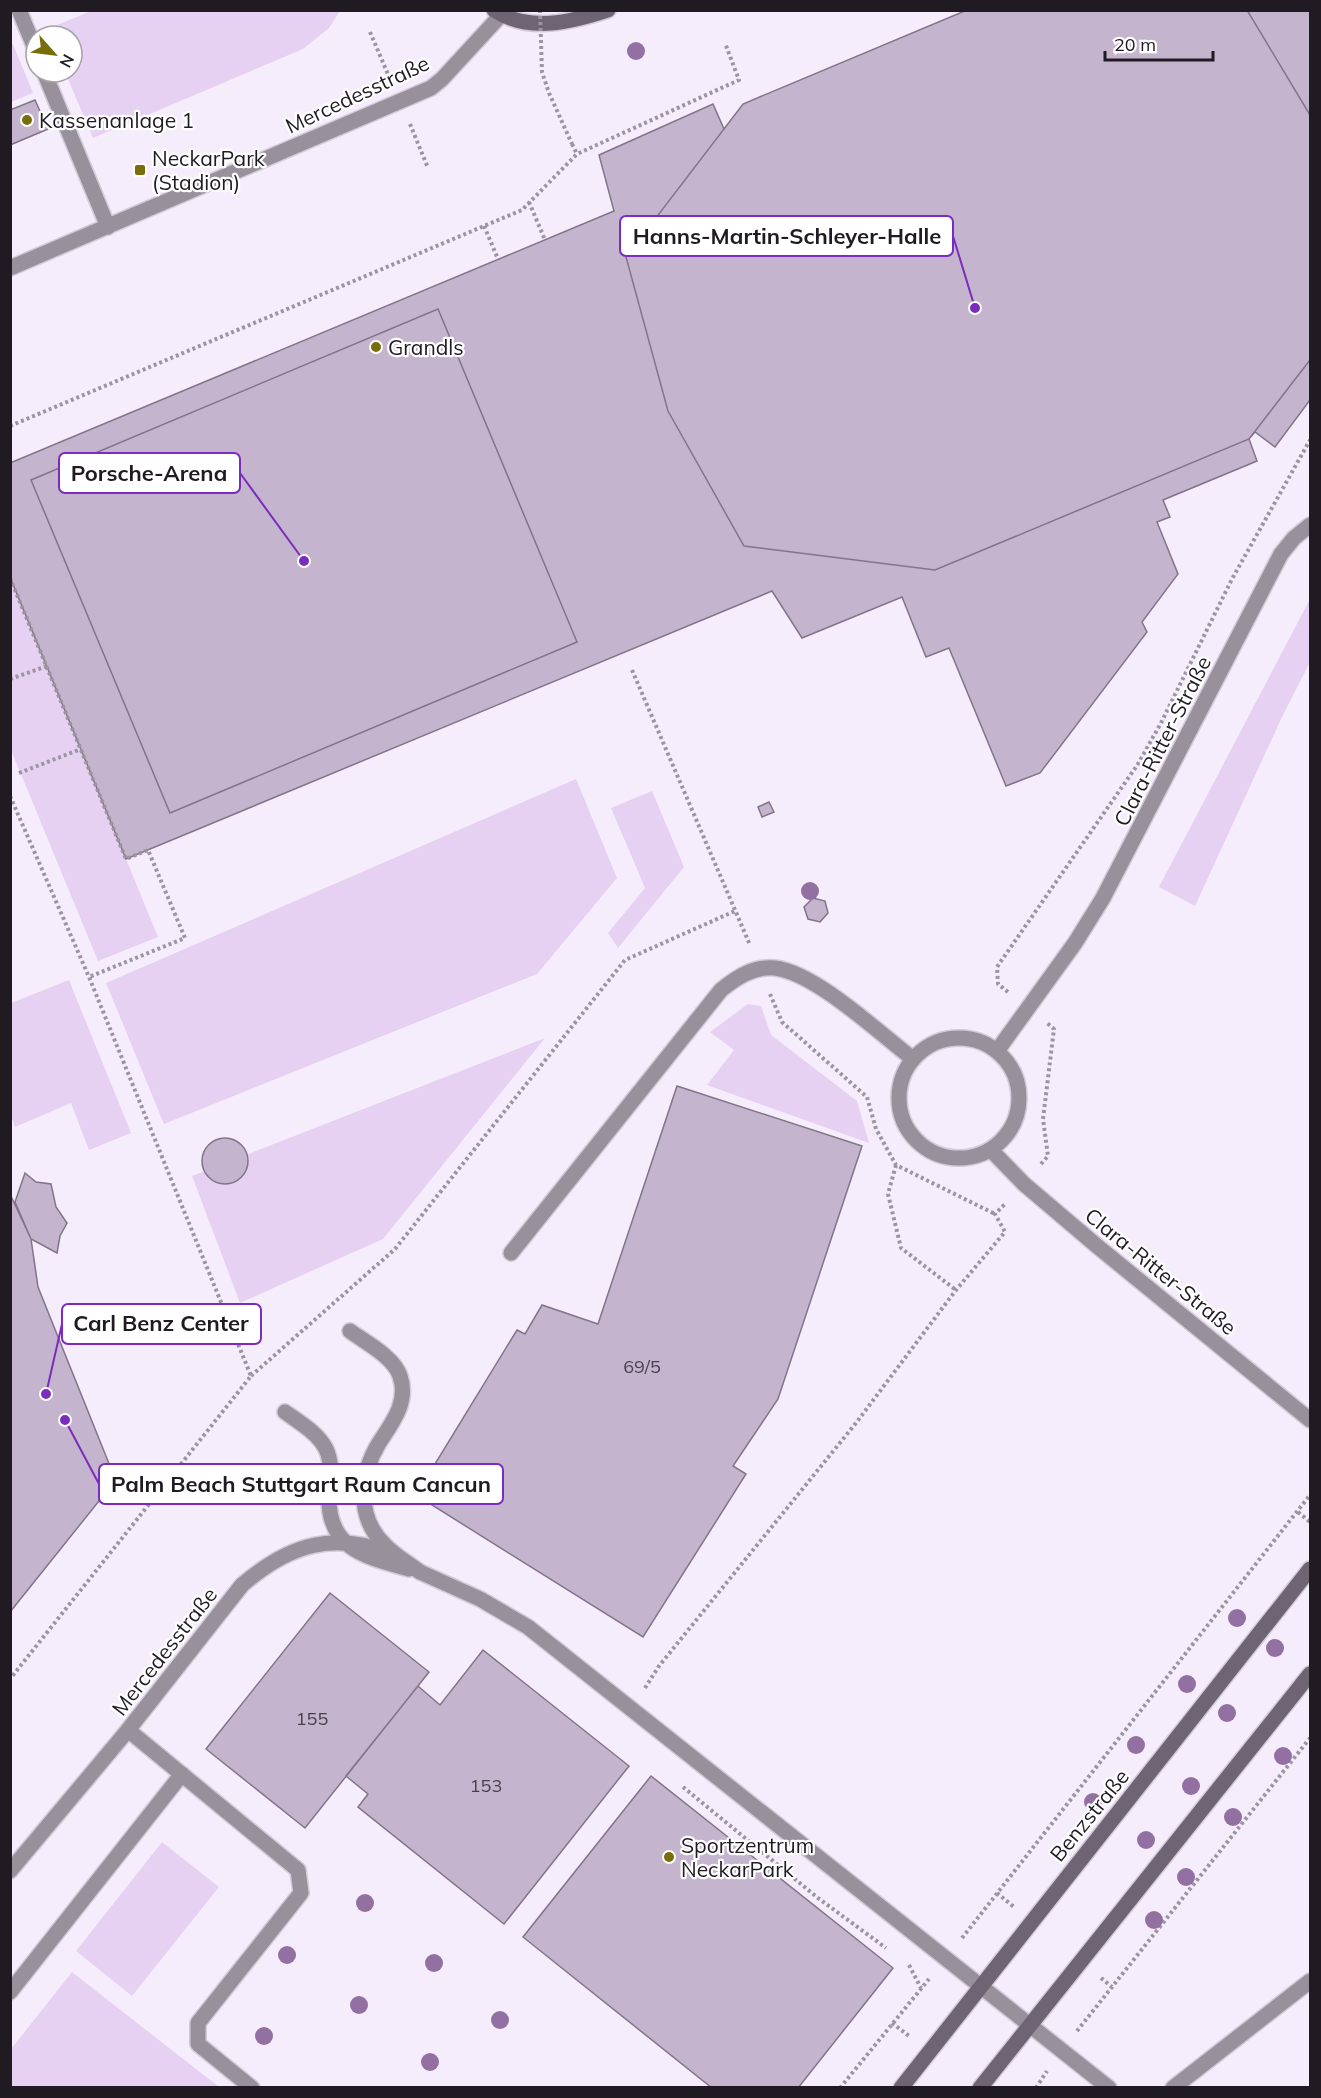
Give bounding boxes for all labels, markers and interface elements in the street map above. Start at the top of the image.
north arrow [24,24,84,84]
scale bar [1105,24,1213,62]
text: 20 m [1114,33,1156,56]
street label: Mercedesstraße [281,49,433,139]
text: N [56,51,79,71]
place label: Kassenanlage 1 [39,107,194,133]
marker: Kassenanlage 1 [20,113,34,127]
place label: NeckarPark (Stadion) [152,145,265,195]
marker: NeckarPark (Stadion) [133,163,147,177]
callout: Hanns-Martin-Schleyer-Halle [620,216,953,256]
text: Hanns-Martin-Schleyer-Halle [633,222,941,250]
place label: Grandls [388,334,464,360]
marker: Grandls [369,340,383,354]
callout: Porsche-Arena [59,453,240,493]
text: Porsche-Arena [71,459,227,487]
street label: Clara-Ritter-Straße [1108,652,1216,830]
street label: Clara-Ritter-Straße [1080,1202,1242,1340]
callout: Carl Benz Center [62,1304,261,1344]
text: Carl Benz Center [73,1309,249,1337]
house number: 69/5 [623,1355,661,1378]
callout: Palm Beach Stuttgart Raum Cancun [99,1464,503,1504]
text: Palm Beach Stuttgart Raum Cancun [111,1470,491,1498]
street label: Mercedesstraße [106,1582,222,1720]
house number: 155 [296,1707,328,1730]
street label: Benzstraße [1044,1764,1134,1866]
house number: 153 [470,1774,502,1797]
place label: Sportzentrum NeckarPark [681,1832,814,1882]
marker: Sportzentrum NeckarPark [662,1850,676,1864]

